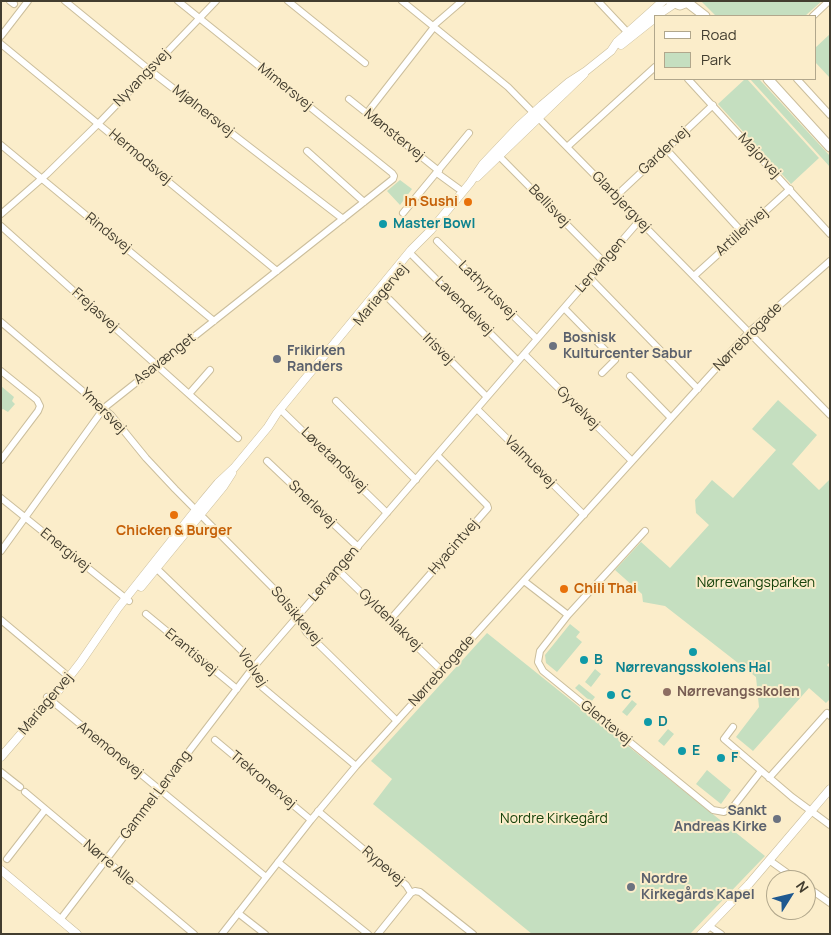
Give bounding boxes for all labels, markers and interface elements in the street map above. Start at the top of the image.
legend [654,15,816,80]
text: Road [701,24,737,45]
street label: Nyvangsvej [110,46,174,110]
text: Park [701,49,731,70]
street label: Mimersvej [254,60,316,114]
street label: Mjølnersvej [169,82,237,140]
street label: Mønstervej [360,106,428,164]
street label: Gardervej [635,124,693,178]
street label: Hermodsvej [105,126,175,188]
street label: Majorvej [734,130,784,182]
street label: Glarbjergvej [588,168,654,236]
street label: Bellisvej [525,181,573,231]
place label: In Sushi [404,194,458,210]
marker: In Sushi [462,196,474,208]
street label: Artillerivej [712,204,772,260]
street label: Rindsvej [82,209,134,257]
place label: Master Bowl [393,216,475,232]
marker: Master Bowl [377,218,389,230]
street label: Lervangen [572,234,630,296]
street label: Lathyrusvej [454,257,520,323]
street label: Mariagervej [350,261,412,329]
street label: Lavendelvej [431,273,497,339]
street label: Frejasvej [68,285,122,335]
street label: Nørrebrogade [710,299,786,375]
street label: Asavænget [131,330,199,388]
street label: Irisvej [419,330,457,368]
place label: Bosnisk Kulturcenter Sabur [563,330,692,362]
marker: Bosnisk Kulturcenter Sabur [547,340,559,352]
place label: Frikirken Randers [287,343,345,376]
marker: Frikirken Randers [271,353,283,365]
street label: Gyvelvej [553,383,603,433]
street label: Ymersvej [77,385,129,437]
street label: Løvetandsvej [297,424,371,496]
street label: Valmuevej [501,433,559,491]
street label: Snerlevej [285,477,339,531]
marker: Chicken & Burger [168,509,180,521]
street label: Hyacintvej [425,516,483,578]
place label: Chicken & Burger [116,523,232,539]
street label: Energivej [37,525,93,575]
street label: Lervangen [305,543,363,605]
park label: Nørrevangsparken [697,575,815,591]
place label: Chili Thai [574,581,637,597]
street label: Solsikkevej [267,583,325,649]
marker: Chili Thai [558,583,570,595]
street label: Gyldenlakvej [355,586,425,654]
street label: Erantisvej [161,625,221,679]
street label: Nørrebrogade [406,632,478,710]
street label: Violvej [233,646,271,690]
marker: Nørrevangsskolens Hal [687,646,699,658]
place label: B [594,652,603,668]
marker: B [578,654,590,666]
place label: Nørrevangsskolens Hal [615,660,771,676]
street label: Mariagervej [15,670,77,738]
place label: Nørrevangsskolen [677,684,800,700]
marker: Nørrevangsskolen [661,686,673,698]
place label: C [621,687,631,703]
marker: C [605,689,617,701]
street label: Glentevej [577,697,635,749]
place label: D [658,714,668,730]
marker: D [642,716,654,728]
street label: Anemonevej [74,718,146,782]
place label: E [692,743,700,759]
marker: E [676,745,688,757]
street label: Gammel Lervang [117,747,195,843]
street label: Trekronervej [227,748,299,812]
place label: F [731,750,738,766]
marker: F [715,752,727,764]
place label: Sankt Andreas Kirke [674,803,767,836]
park label: Nordre Kirkegård [500,811,608,827]
marker: Sankt Andreas Kirke [771,813,783,825]
street label: Nørre Alle [80,837,138,889]
street label: Rypevej [358,843,408,889]
north arrow [766,870,816,920]
place label: Nordre Kirkegårds Kapel [641,871,755,904]
text: N [792,877,813,896]
marker: Nordre Kirkegårds Kapel [625,881,637,893]

